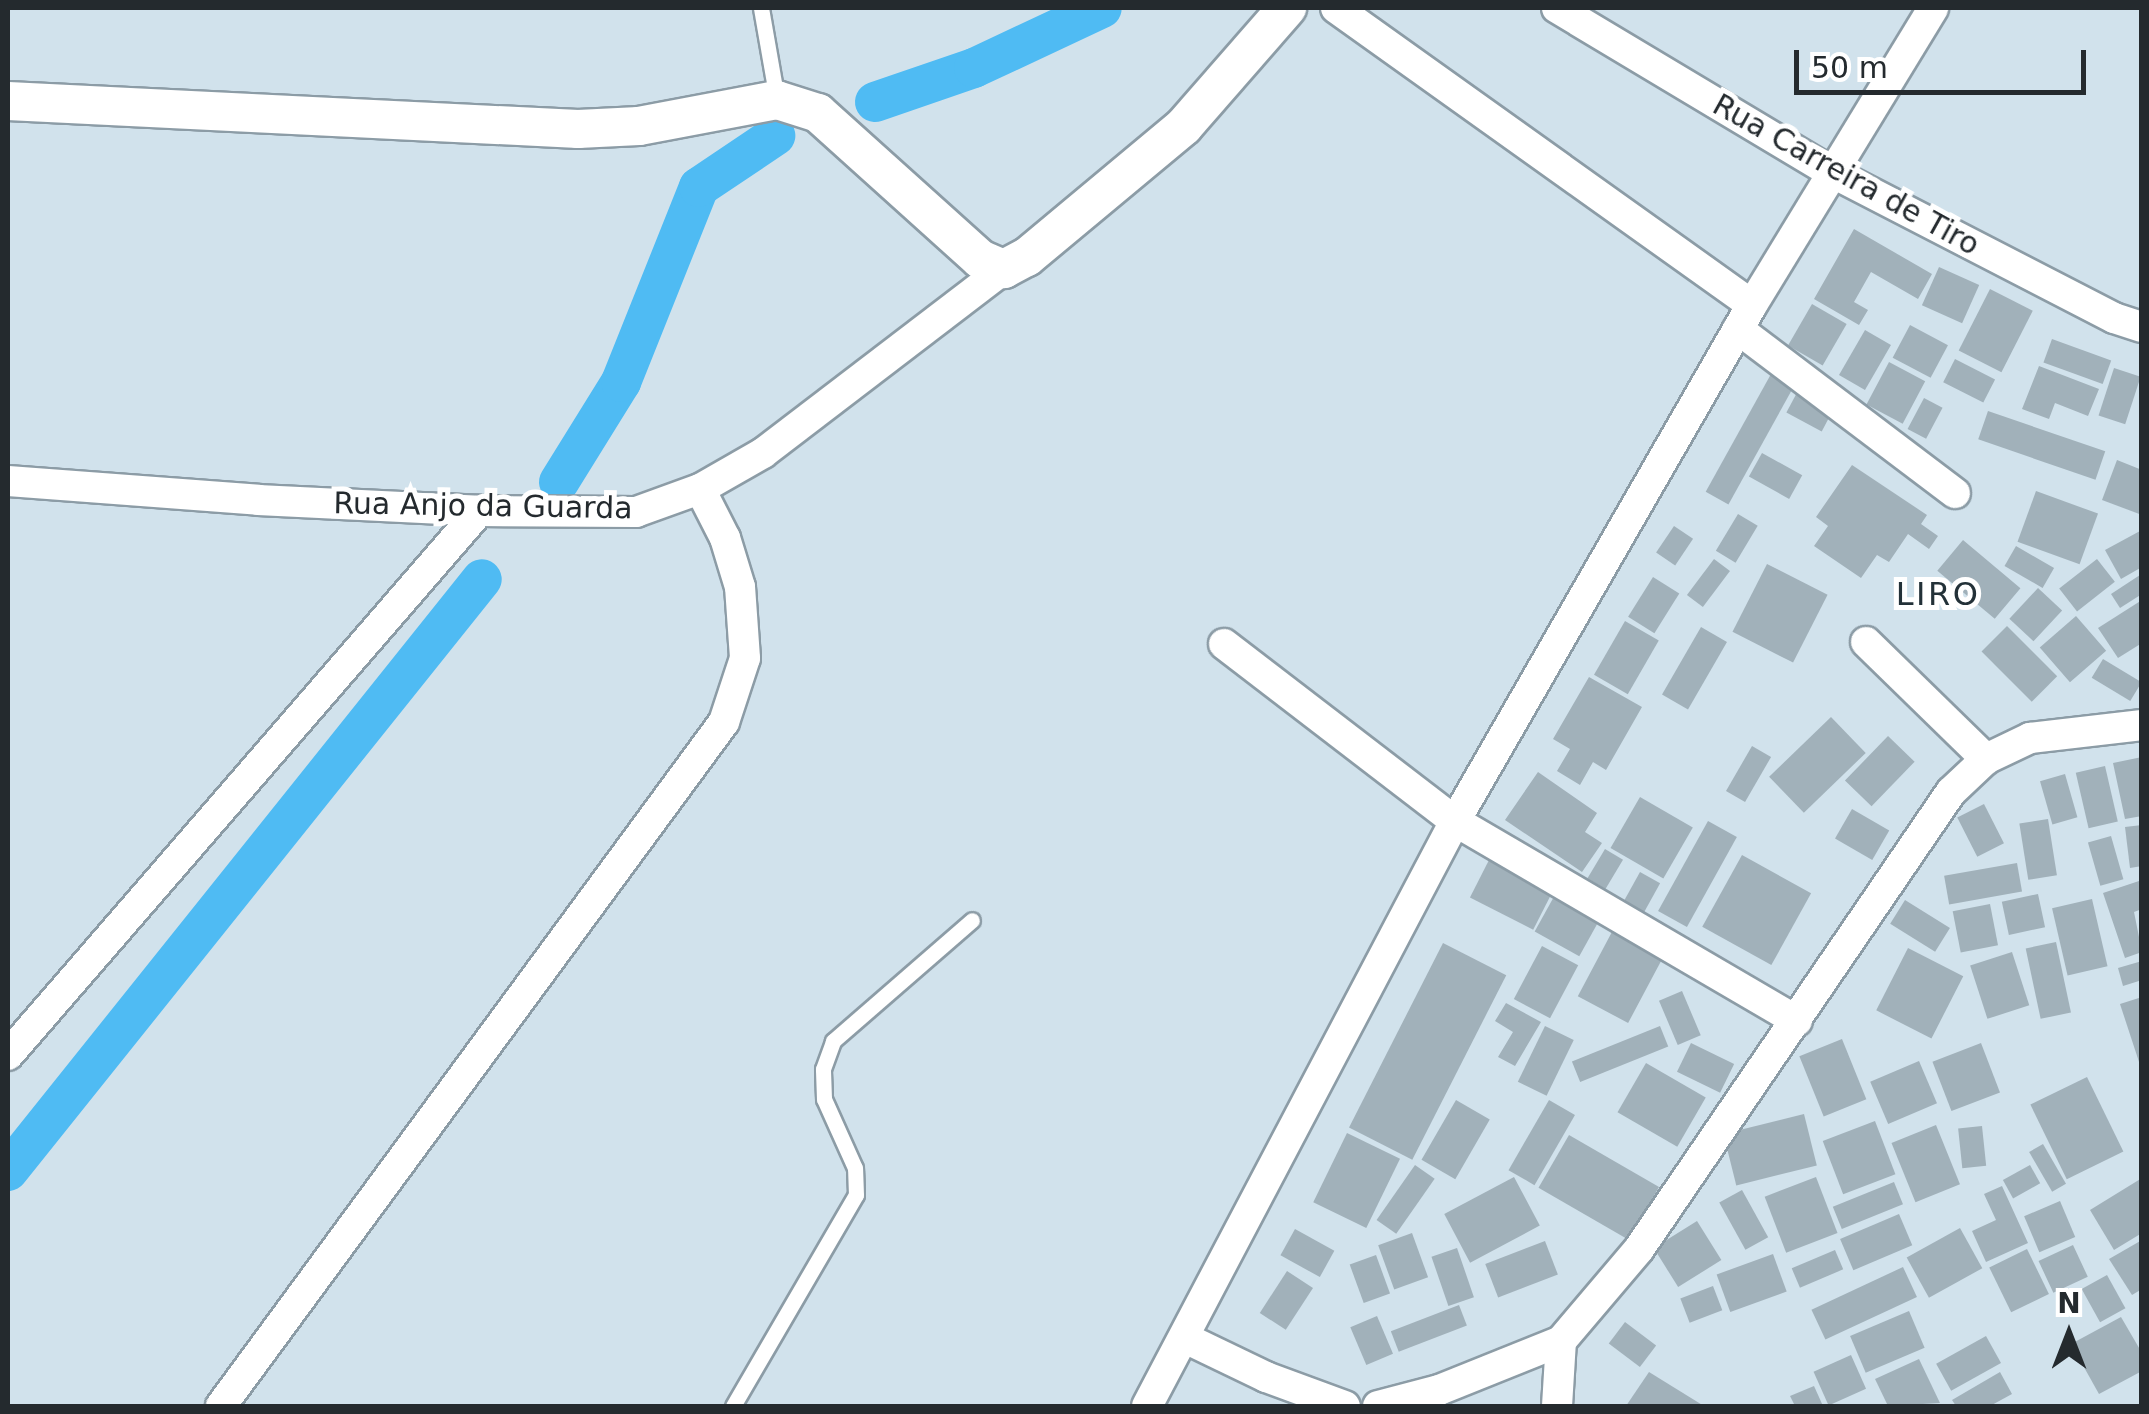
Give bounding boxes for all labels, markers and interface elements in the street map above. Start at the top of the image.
scale bar [1799,30,2092,92]
text: 50 m [1811,50,1888,85]
street label: Rua Carreira de Tiro [1706,87,1986,263]
street label: Rua Anjo da Guarda [333,485,633,527]
district label: LIRO [1896,575,1980,613]
north arrow [2019,1284,2119,1384]
text: N [2057,1287,2081,1320]

